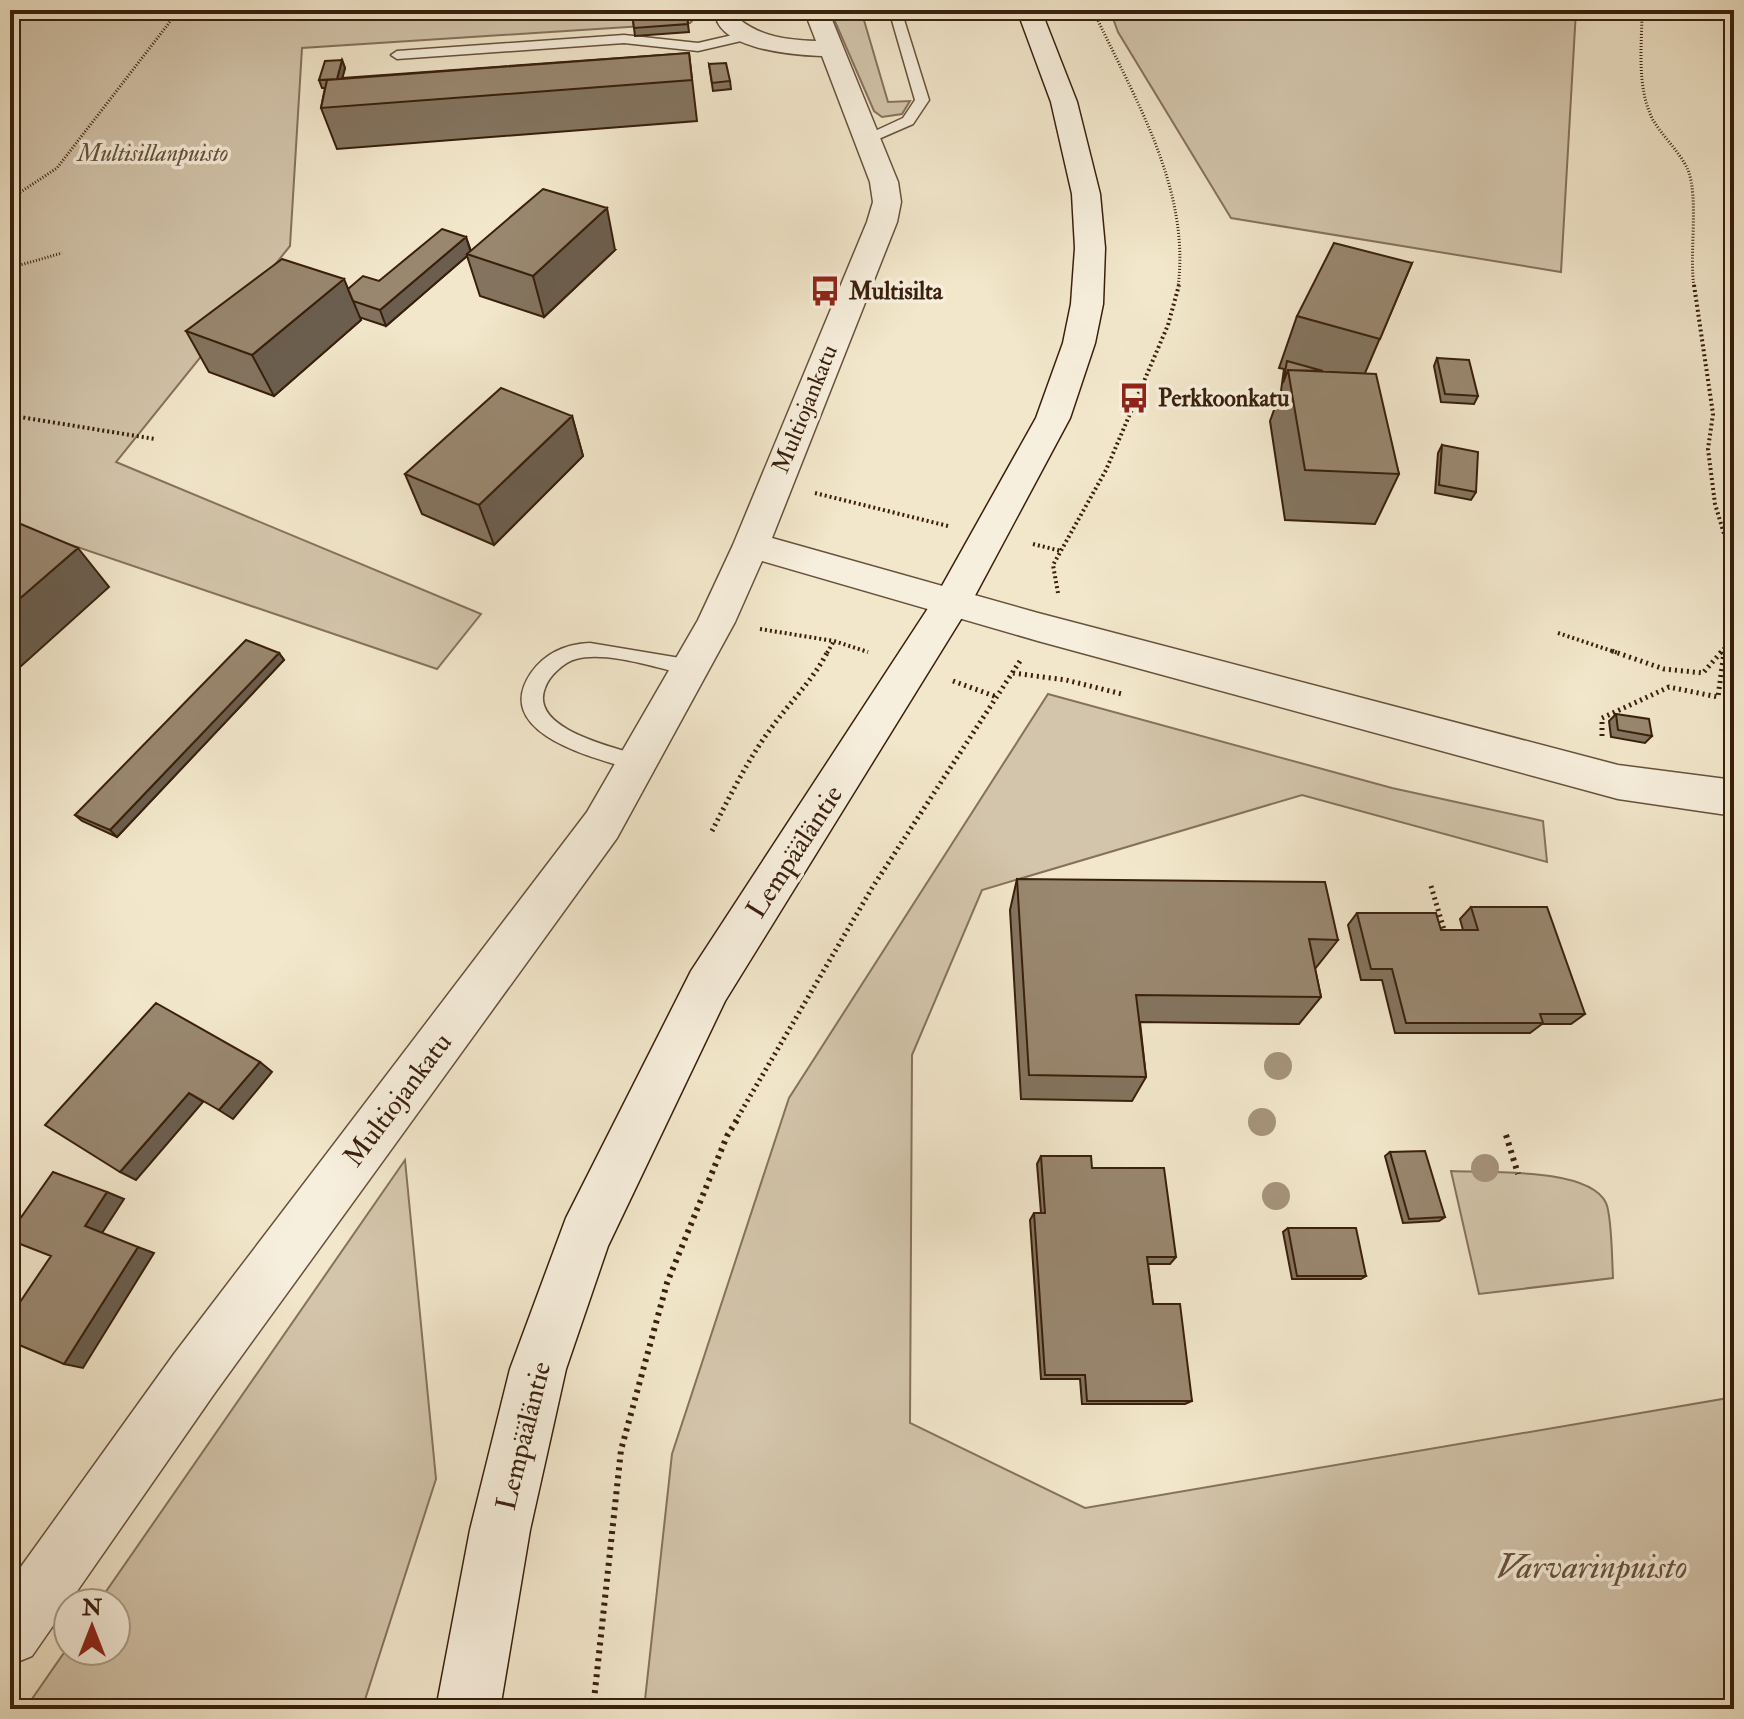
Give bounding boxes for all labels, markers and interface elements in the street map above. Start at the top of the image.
park label: Multisillanpuisto [76,138,228,169]
bus stop icon: Multisilta [808,274,842,308]
place label: Multisilta [848,276,944,307]
street label: Multiojankatu [765,340,845,478]
bus stop icon: Perkkoonkatu [1117,381,1151,415]
place label: Perkkoonkatu [1158,383,1290,414]
street label: Lempääläntie [739,779,851,925]
street label: Multiojankatu [336,1026,460,1174]
street label: Lempääläntie [489,1358,559,1514]
park label: Varvarinpuisto [1497,1546,1687,1589]
north arrow [52,1587,132,1667]
text: N [81,1594,102,1622]

